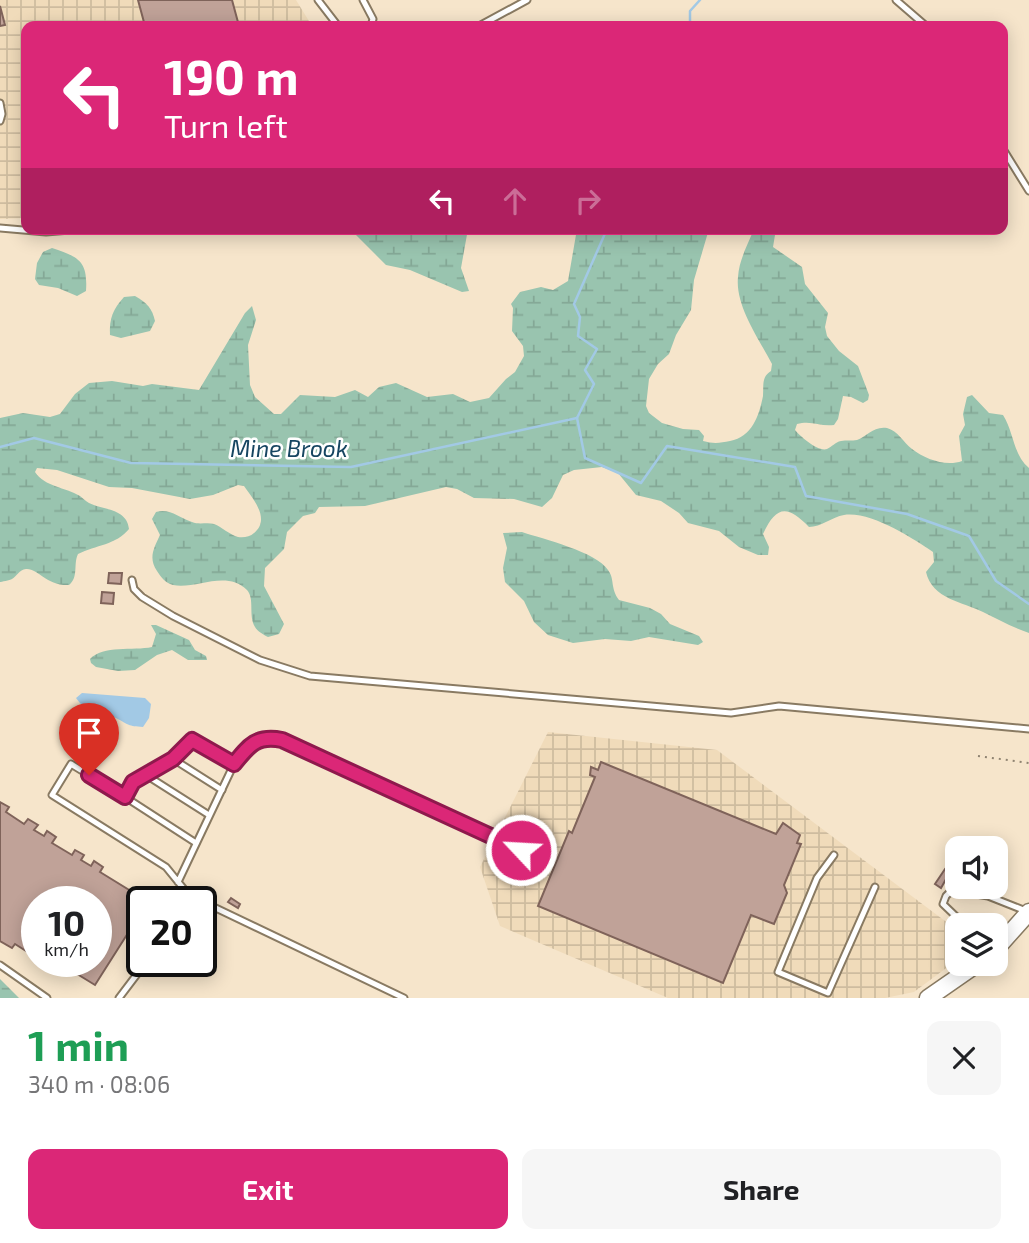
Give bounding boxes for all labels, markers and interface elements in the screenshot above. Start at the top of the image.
text: 190 m [164,46,299,105]
icon: left [49,49,140,140]
text: Turn left [164,106,288,144]
icon: left [423,182,461,220]
icon: ahead [496,182,534,220]
icon: right [569,182,607,220]
water label: Mine Brook [230,434,348,462]
pin [59,703,119,775]
icon: arrive [70,714,108,752]
position arrow [484,813,558,887]
map controls [945,836,1008,976]
button: sound [945,836,1008,899]
speed limit sign: 20 [126,886,217,977]
text: 10 [48,901,85,943]
button: layers [945,913,1008,976]
text: km/h [44,938,89,960]
text: 1 min [28,1019,129,1069]
button: close [927,1021,1001,1095]
text: 340 m · 08:06 [28,1070,170,1098]
button: Exit [28,1149,508,1229]
button: Share [522,1149,1001,1229]

